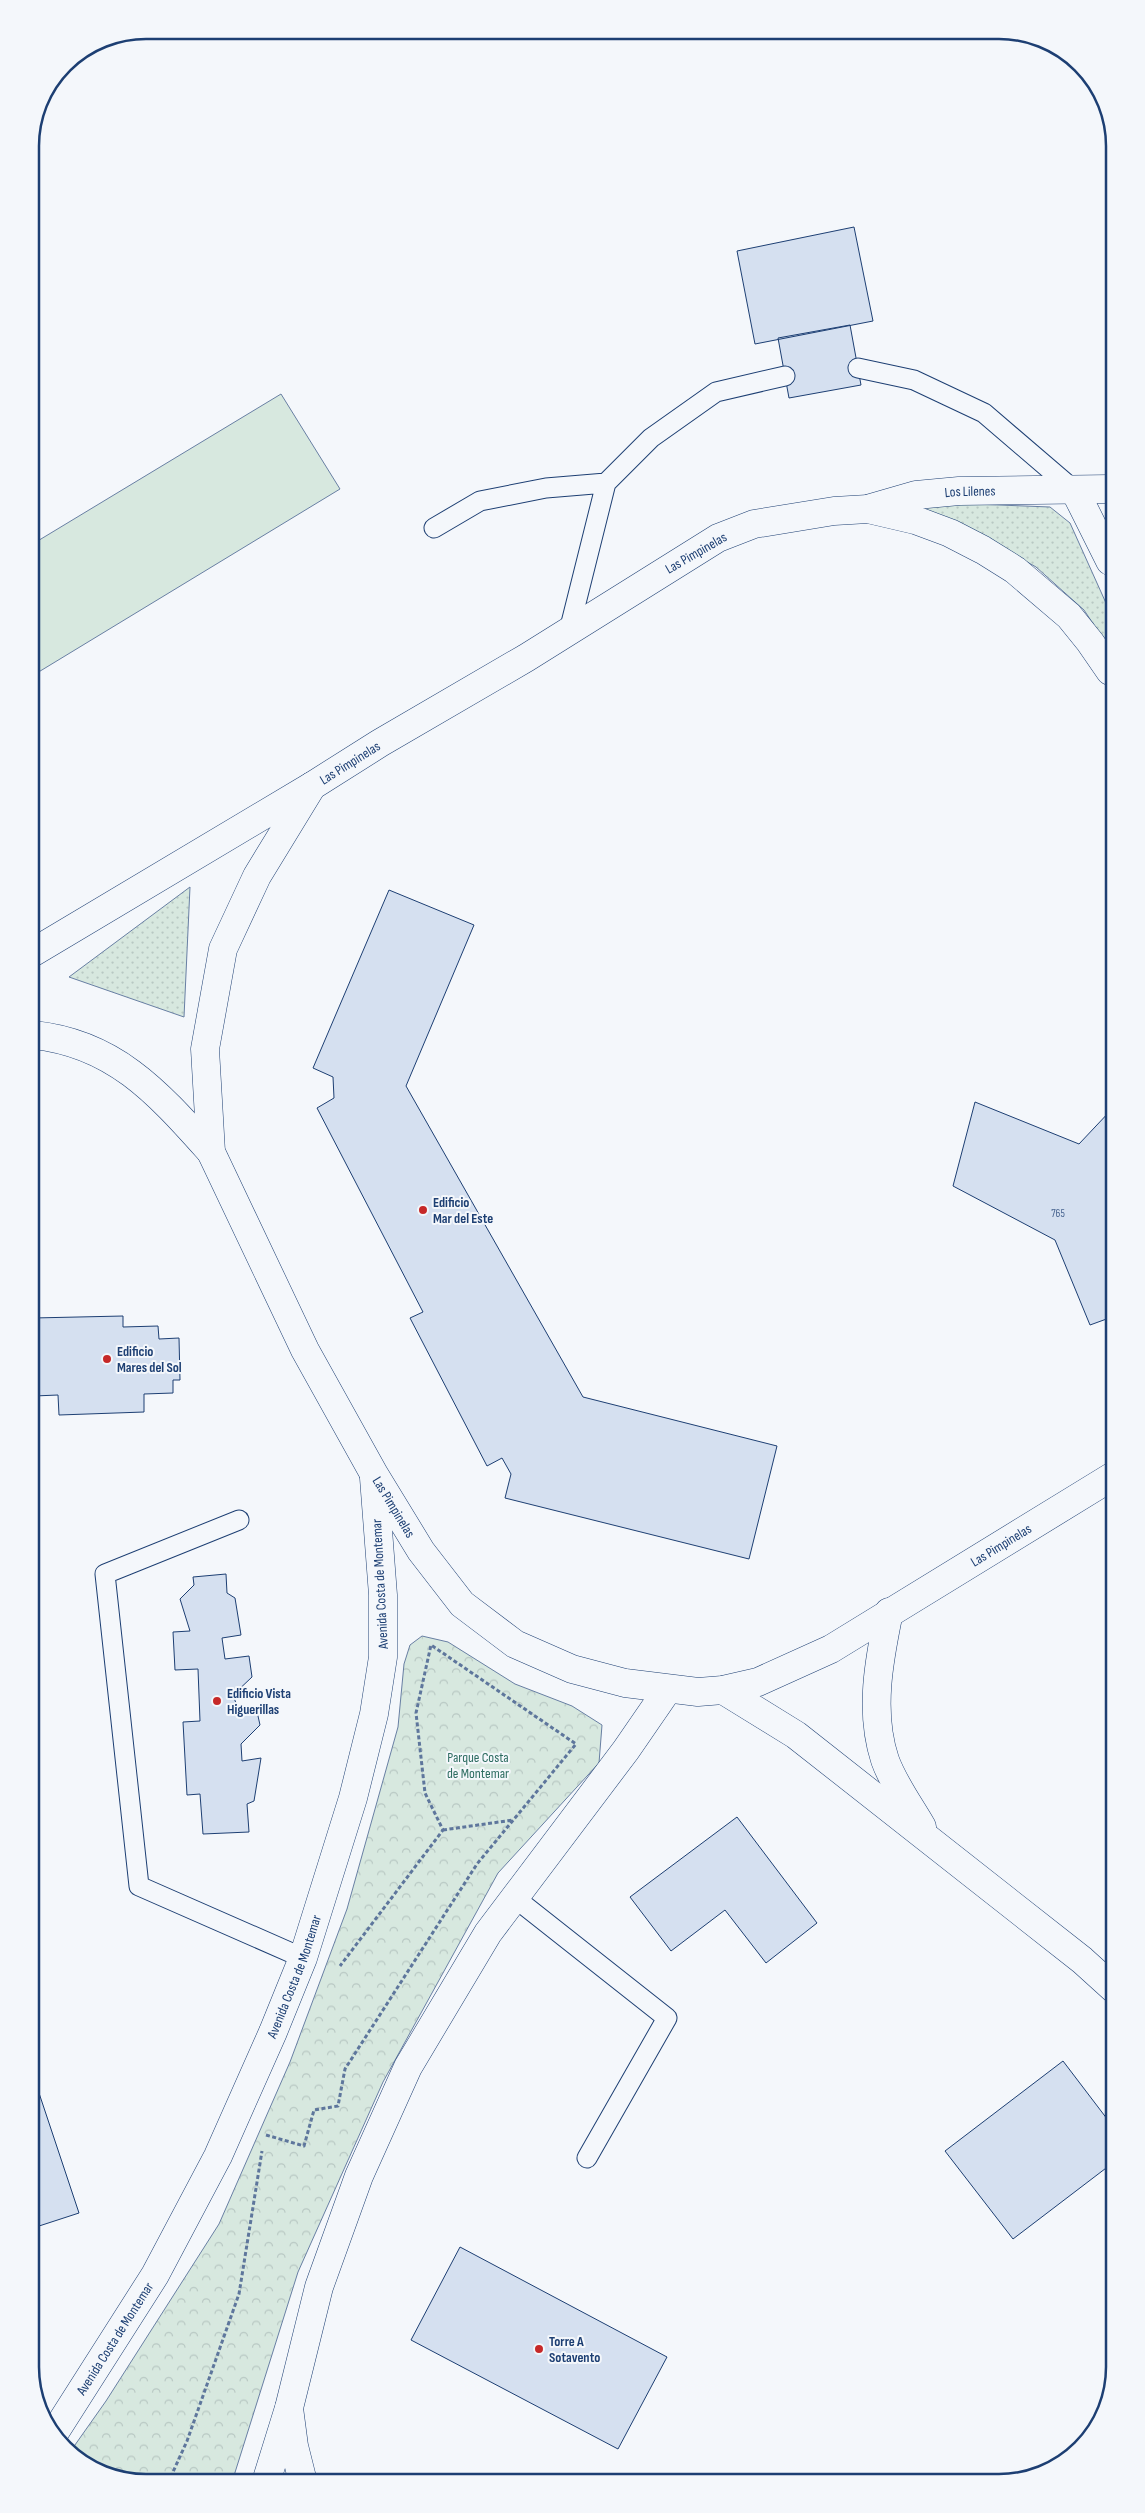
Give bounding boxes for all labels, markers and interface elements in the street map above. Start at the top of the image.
street label: Los Lilenes [944,482,995,501]
street label: Las Pimpinelas [662,529,730,577]
street label: Las Pimpinelas [317,738,383,788]
place label: Edificio Mar del Este [433,1194,493,1227]
marker: Edificio Mar del Este [417,1204,429,1216]
house number: 765 [1051,1207,1065,1220]
place label: Edificio Mares del Sol [117,1343,182,1376]
marker: Edificio Mares del Sol [101,1353,113,1365]
street label: Las Pimpinelas [369,1473,419,1541]
street label: Avenida Costa de Montemar [368,1519,392,1650]
street label: Las Pimpinelas [967,1520,1034,1570]
place label: Edificio Vista Higuerillas [227,1685,291,1718]
marker: Edificio Vista Higuerillas [211,1695,223,1707]
park label: Parque Costa de Montemar [447,1749,509,1782]
street label: Avenida Costa de Montemar [263,1913,325,2042]
street label: Avenida Costa de Montemar [72,2279,157,2399]
place label: Torre A Sotavento [549,2333,600,2366]
marker: Torre A Sotavento [533,2343,545,2355]

